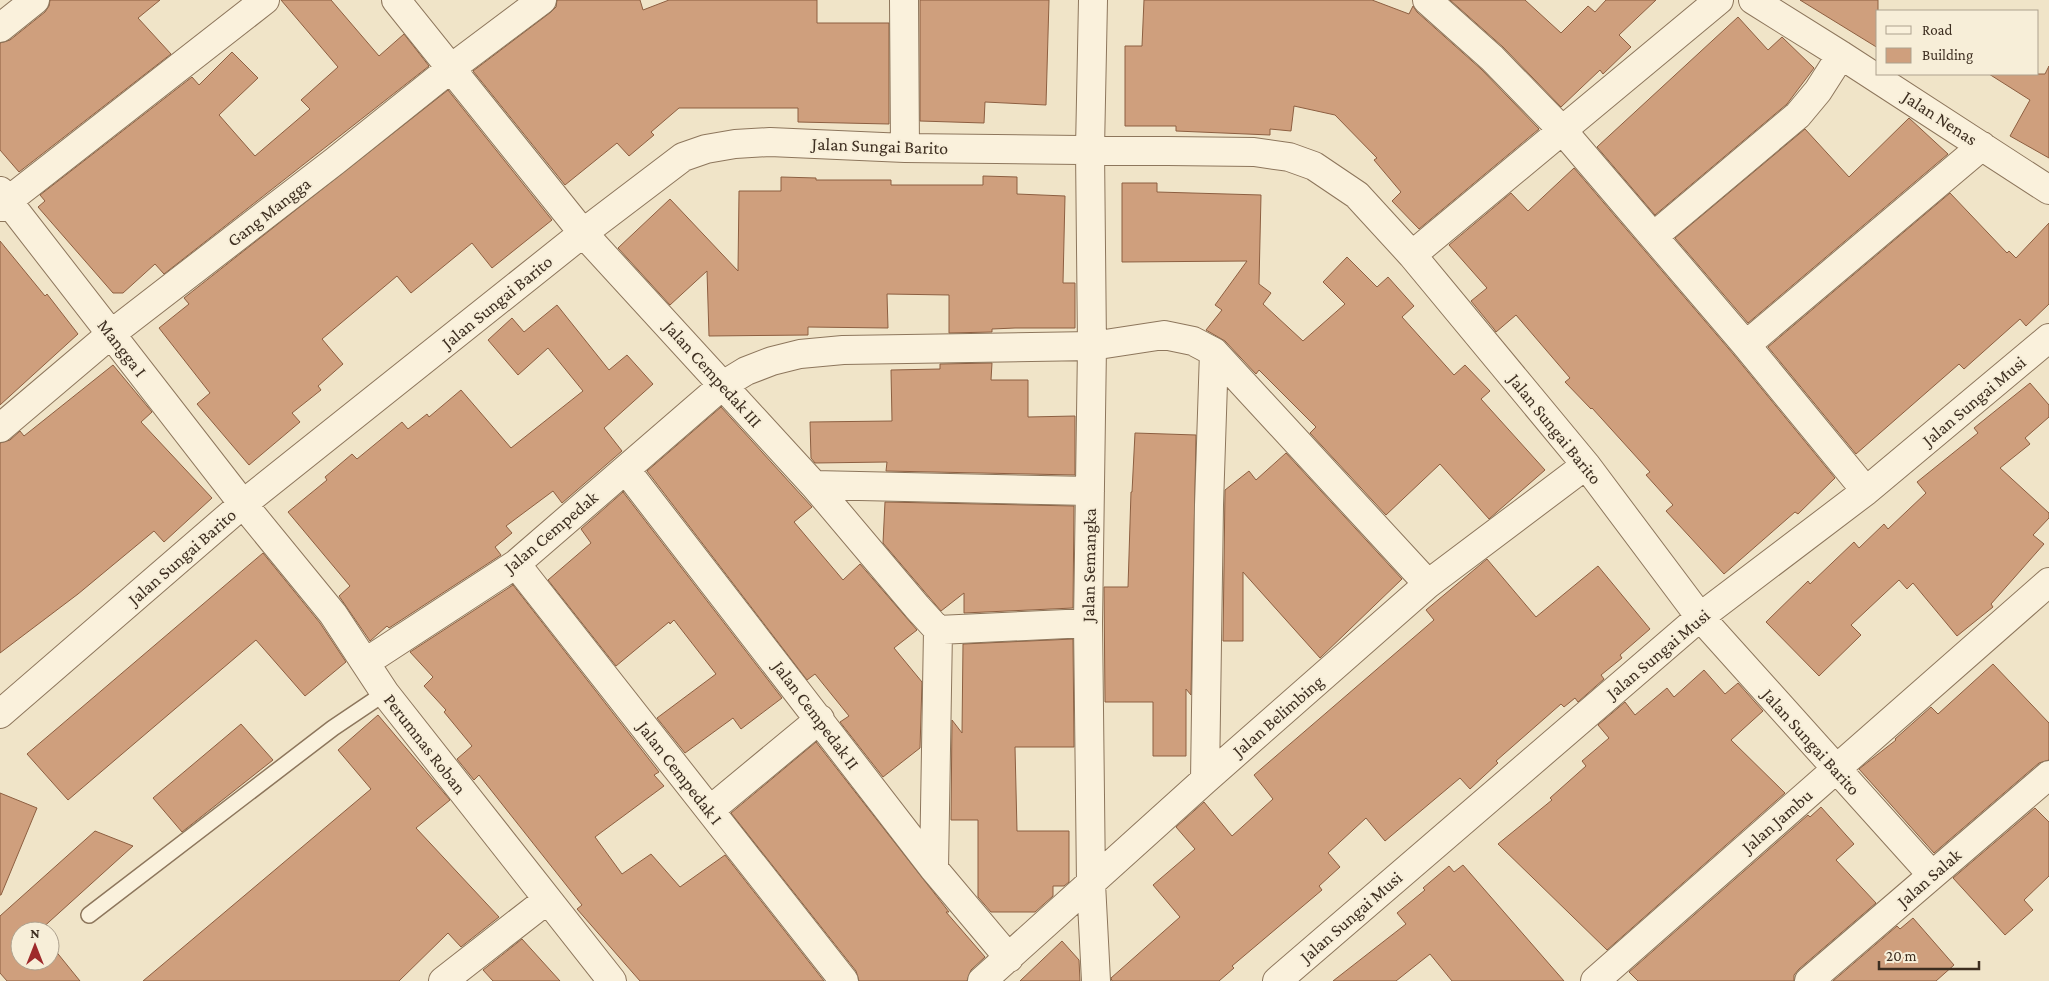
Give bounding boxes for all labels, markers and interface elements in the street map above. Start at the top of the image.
legend [1876,10,2039,75]
text: Road [1922,22,1953,38]
text: Building [1922,47,1973,64]
street label: Jalan Nenas [1897,86,1981,149]
street label: Jalan Sungai Barito [809,134,949,158]
street label: Gang Mangga [223,173,315,251]
street label: Jalan Sungai Barito [436,251,556,354]
street label: Mangga I [93,315,151,381]
street label: Jalan Cempedak III [659,315,766,431]
street label: Jalan Sungai Musi [1917,352,2030,451]
street label: Jalan Sungai Barito [1503,368,1606,488]
street label: Jalan Cempedak [498,487,602,578]
street label: Jalan Sungai Barito [122,505,240,611]
street label: Jalan Semangka [1078,508,1100,624]
street label: Jalan Sungai Musi [1601,605,1714,704]
street label: Jalan Cempedak II [767,655,863,773]
street label: Jalan Belimbing [1227,671,1328,762]
street label: Jalan Sungai Barito [1757,683,1864,799]
street label: Perumnas Roban [380,690,470,798]
street label: Jalan Cempedak I [632,716,726,829]
street label: Jalan Jambu [1736,785,1817,858]
street label: Jalan Salak [1891,845,1965,913]
street label: Jalan Sungai Musi [1294,867,1406,968]
north arrow [10,921,60,971]
text: N [30,925,40,941]
scale bar [1879,938,1979,970]
text: 20 m [1886,948,1917,964]

